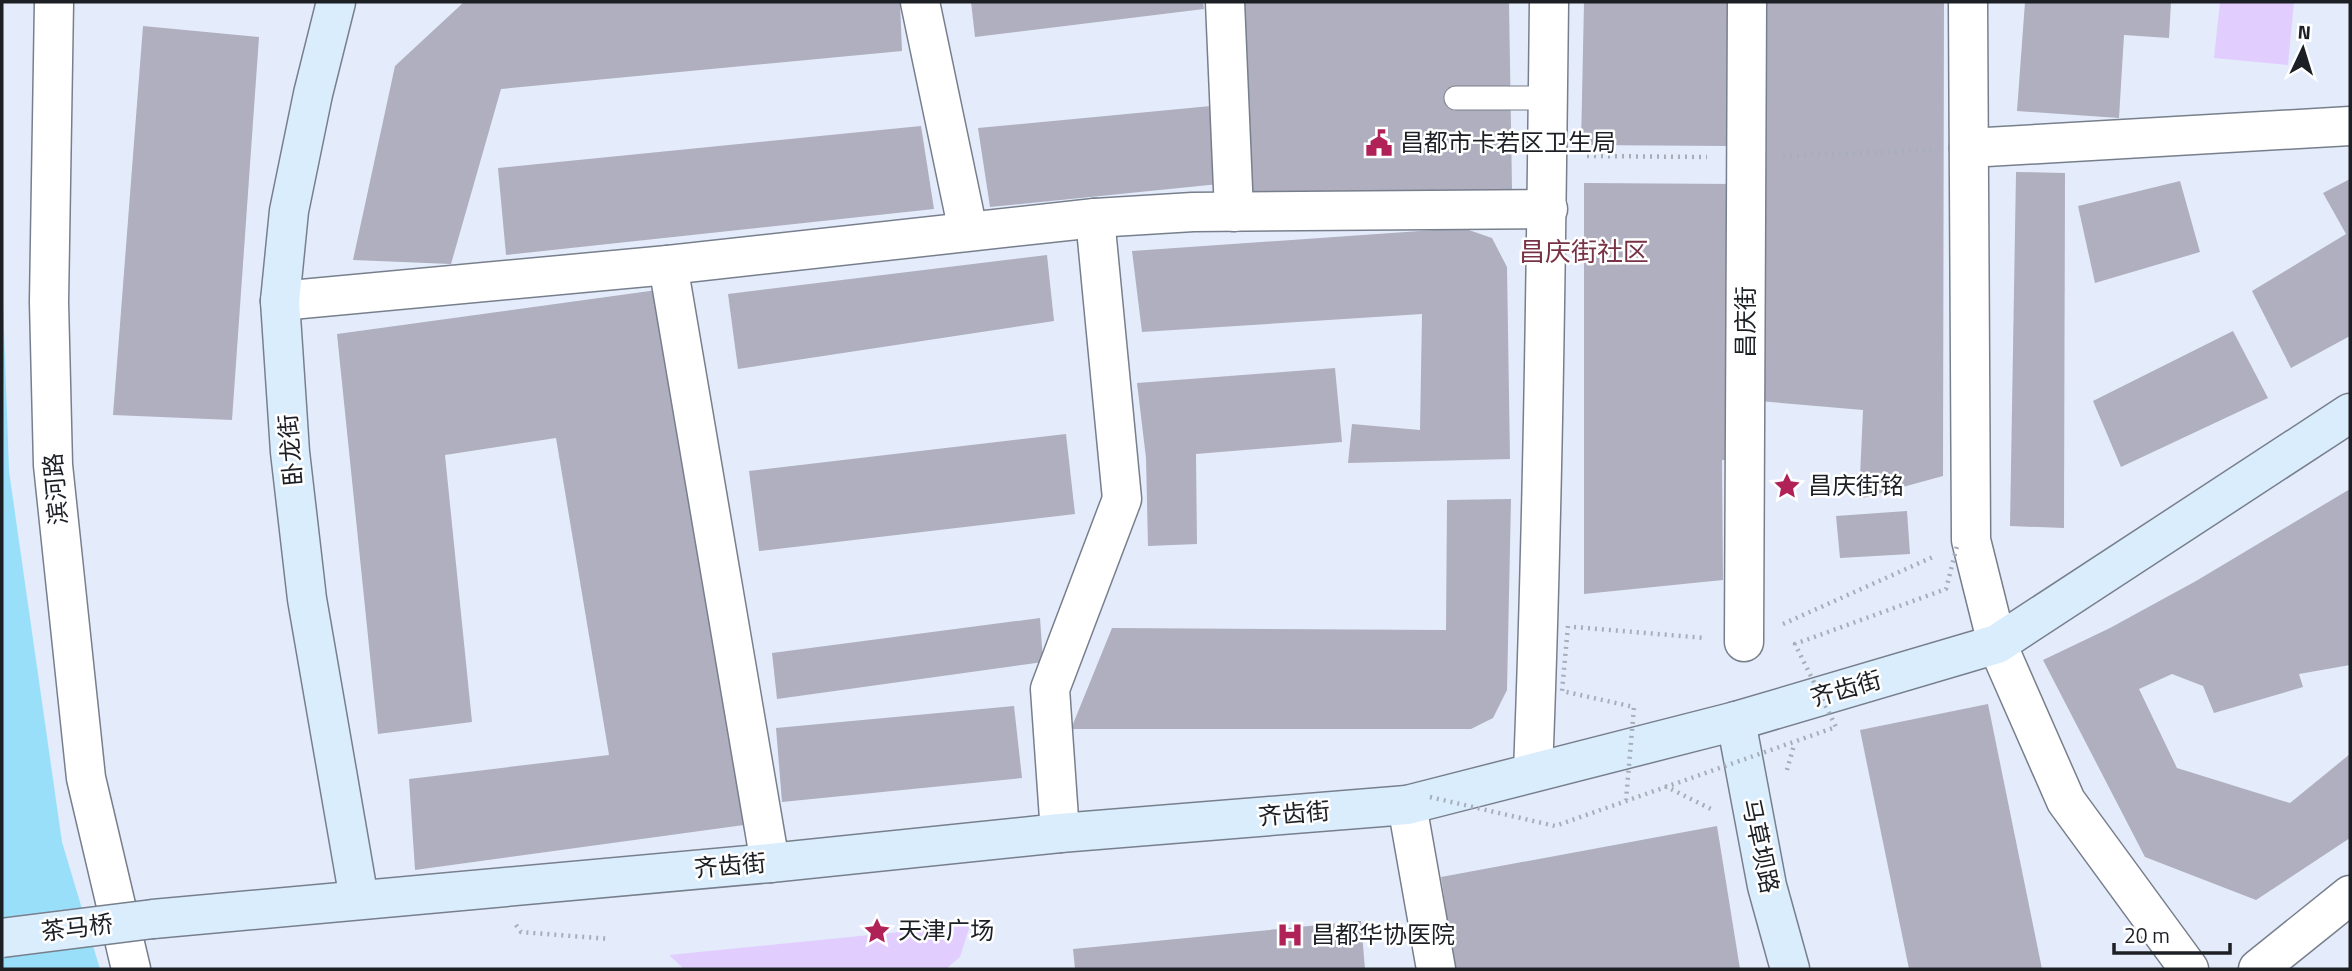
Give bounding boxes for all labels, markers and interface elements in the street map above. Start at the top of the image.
north arrow [2268,14,2338,84]
text: N [2297,17,2312,46]
place label: 昌都市卡若区卫生局 [1400,124,1616,160]
public building icon: 昌都市卡若区卫生局 [1364,128,1394,158]
district label: 昌庆街社区 [1519,232,1649,271]
street label: 昌庆街 [1727,286,1763,358]
street label: 卧龙街 [269,413,311,488]
street label: 滨河路 [34,452,76,527]
place label: 昌庆街铭 [1808,467,1904,503]
place icon: 昌庆街铭 [1772,471,1802,501]
street label: 齐齿街 [1806,661,1885,715]
street label: 齐齿街 [1256,792,1331,834]
street label: 马草坝路 [1733,795,1789,896]
street label: 齐齿街 [692,844,767,886]
street label: 茶马桥 [39,905,115,949]
place label: 天津广场 [898,912,994,948]
scale bar [2114,912,2230,956]
place icon: 天津广场 [862,916,892,946]
place label: 昌都华协医院 [1311,916,1455,952]
text: 20 m [2124,919,2170,951]
hospital icon: 昌都华协医院 [1275,920,1305,950]

